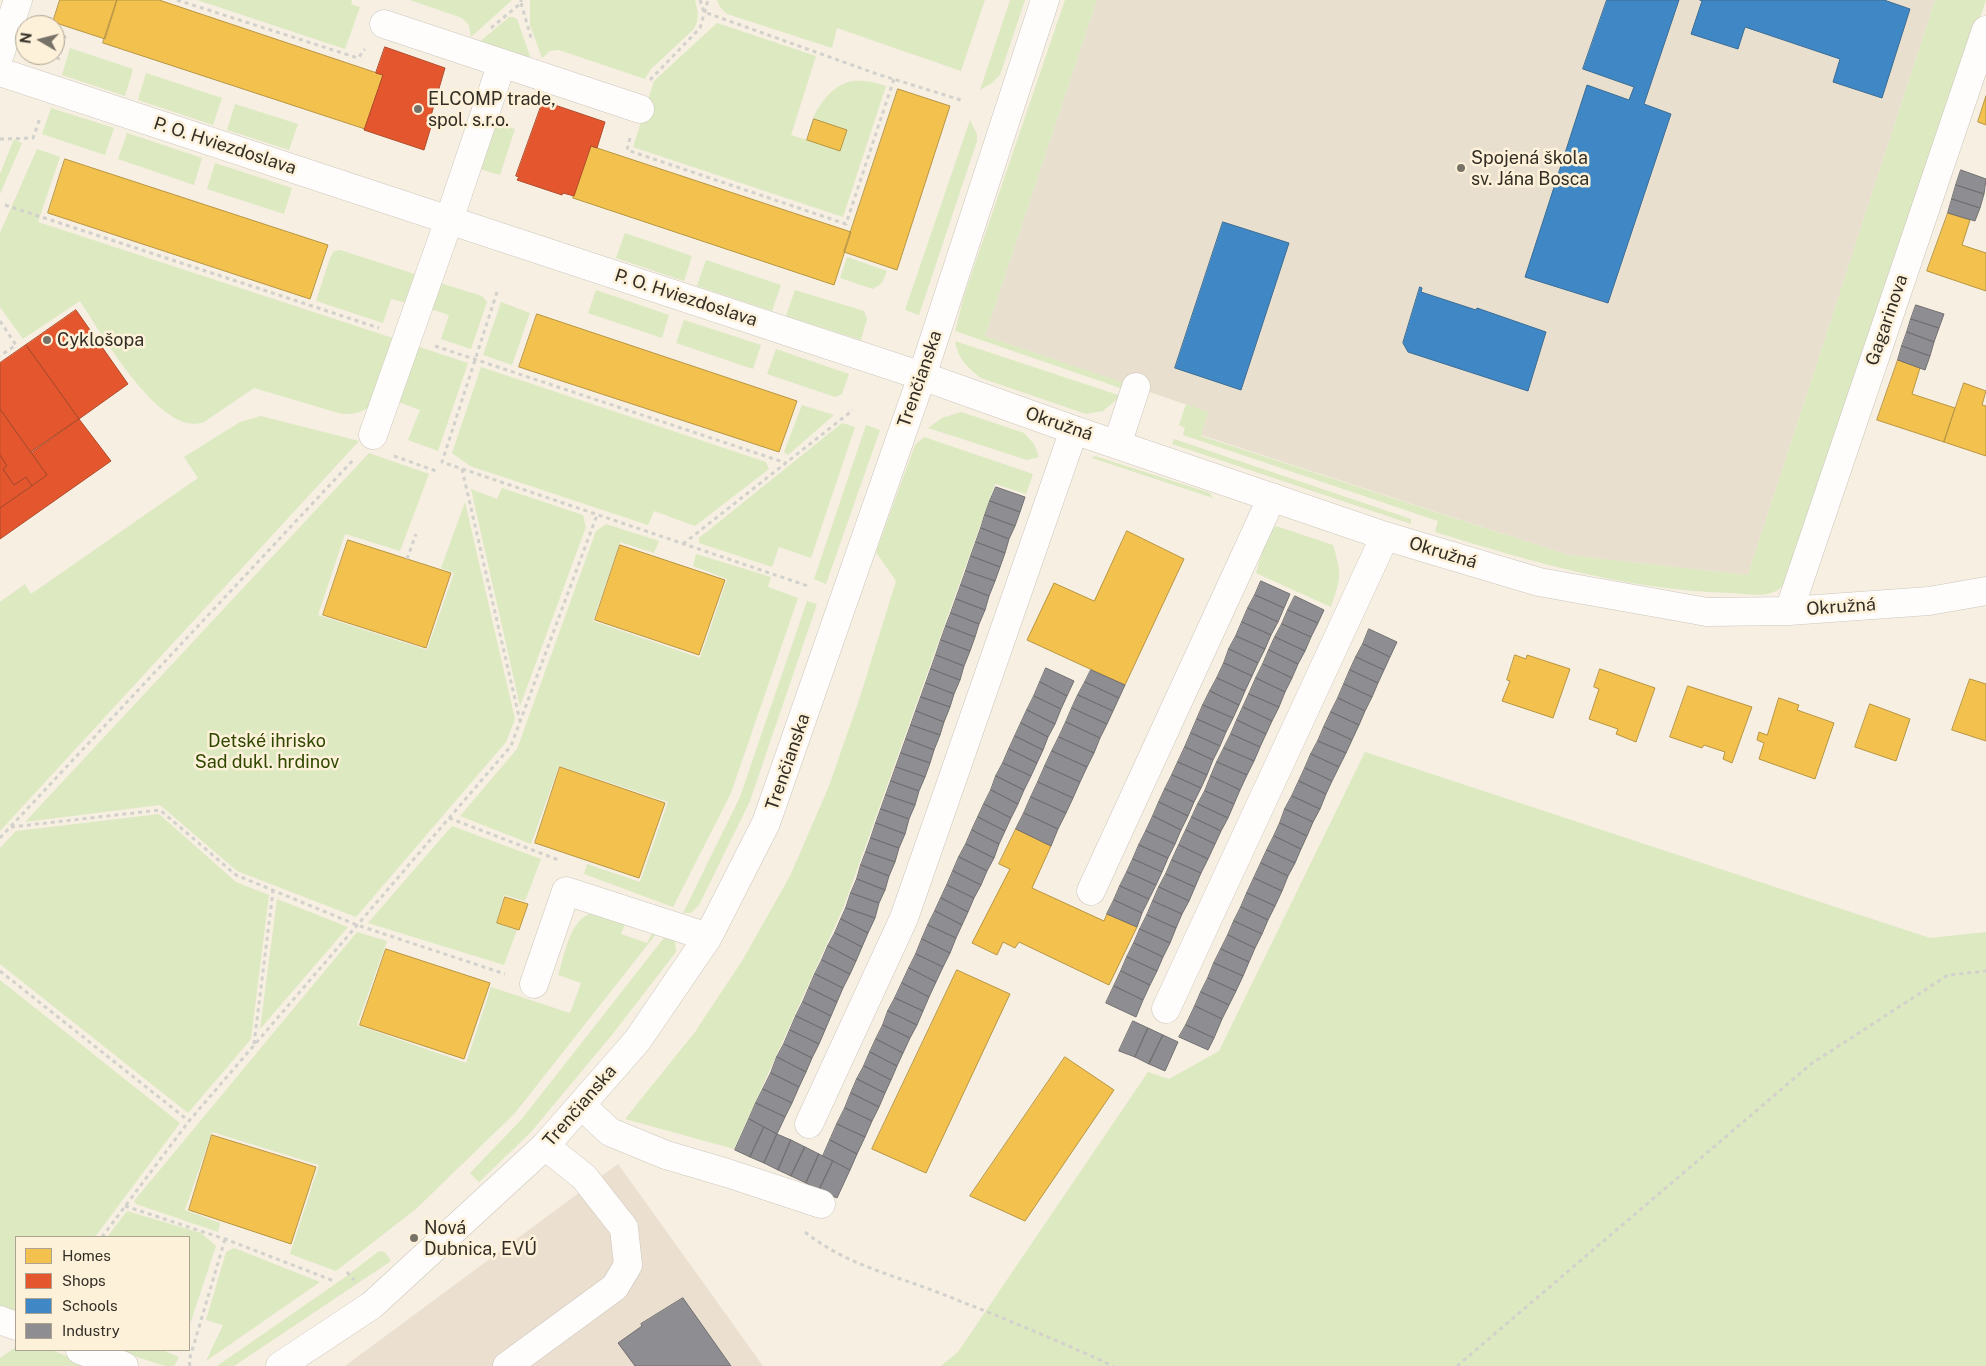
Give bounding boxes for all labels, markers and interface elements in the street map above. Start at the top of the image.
north arrow [15,15,65,65]
text: N [17,32,35,45]
place label: ELCOMP trade, spol. s.r.o. [428,88,556,130]
marker: ELCOMP trade, spol. s.r.o. [412,103,424,115]
street label: P. O. Hviezdoslava [151,113,299,179]
place label: Spojená škola sv. Jána Bosca [1471,147,1589,190]
marker: Spojená škola sv. Jána Bosca [1455,162,1467,174]
street label: P. O. Hviezdoslava [612,265,760,331]
street label: Gagarinova [1861,272,1913,368]
street label: Trenčianska [893,328,947,430]
place label: Cyklošopa [57,329,144,351]
marker: Cyklošopa [41,334,53,346]
street label: Okružná [1023,402,1095,446]
street label: Okružná [1407,532,1479,574]
street label: Okružná [1806,594,1876,620]
street label: Trenčianska [761,711,815,813]
park label: Detské ihrisko Sad dukl. hrdinov [195,730,339,772]
street label: Trenčianska [539,1061,621,1151]
place label: Nová Dubnica, EVÚ [424,1217,537,1260]
marker: Nová Dubnica, EVÚ [408,1232,420,1244]
legend [15,1236,190,1351]
text: Homes [62,1247,111,1264]
text: Shops [62,1272,106,1289]
text: Schools [62,1297,118,1314]
text: Industry [62,1322,120,1339]

